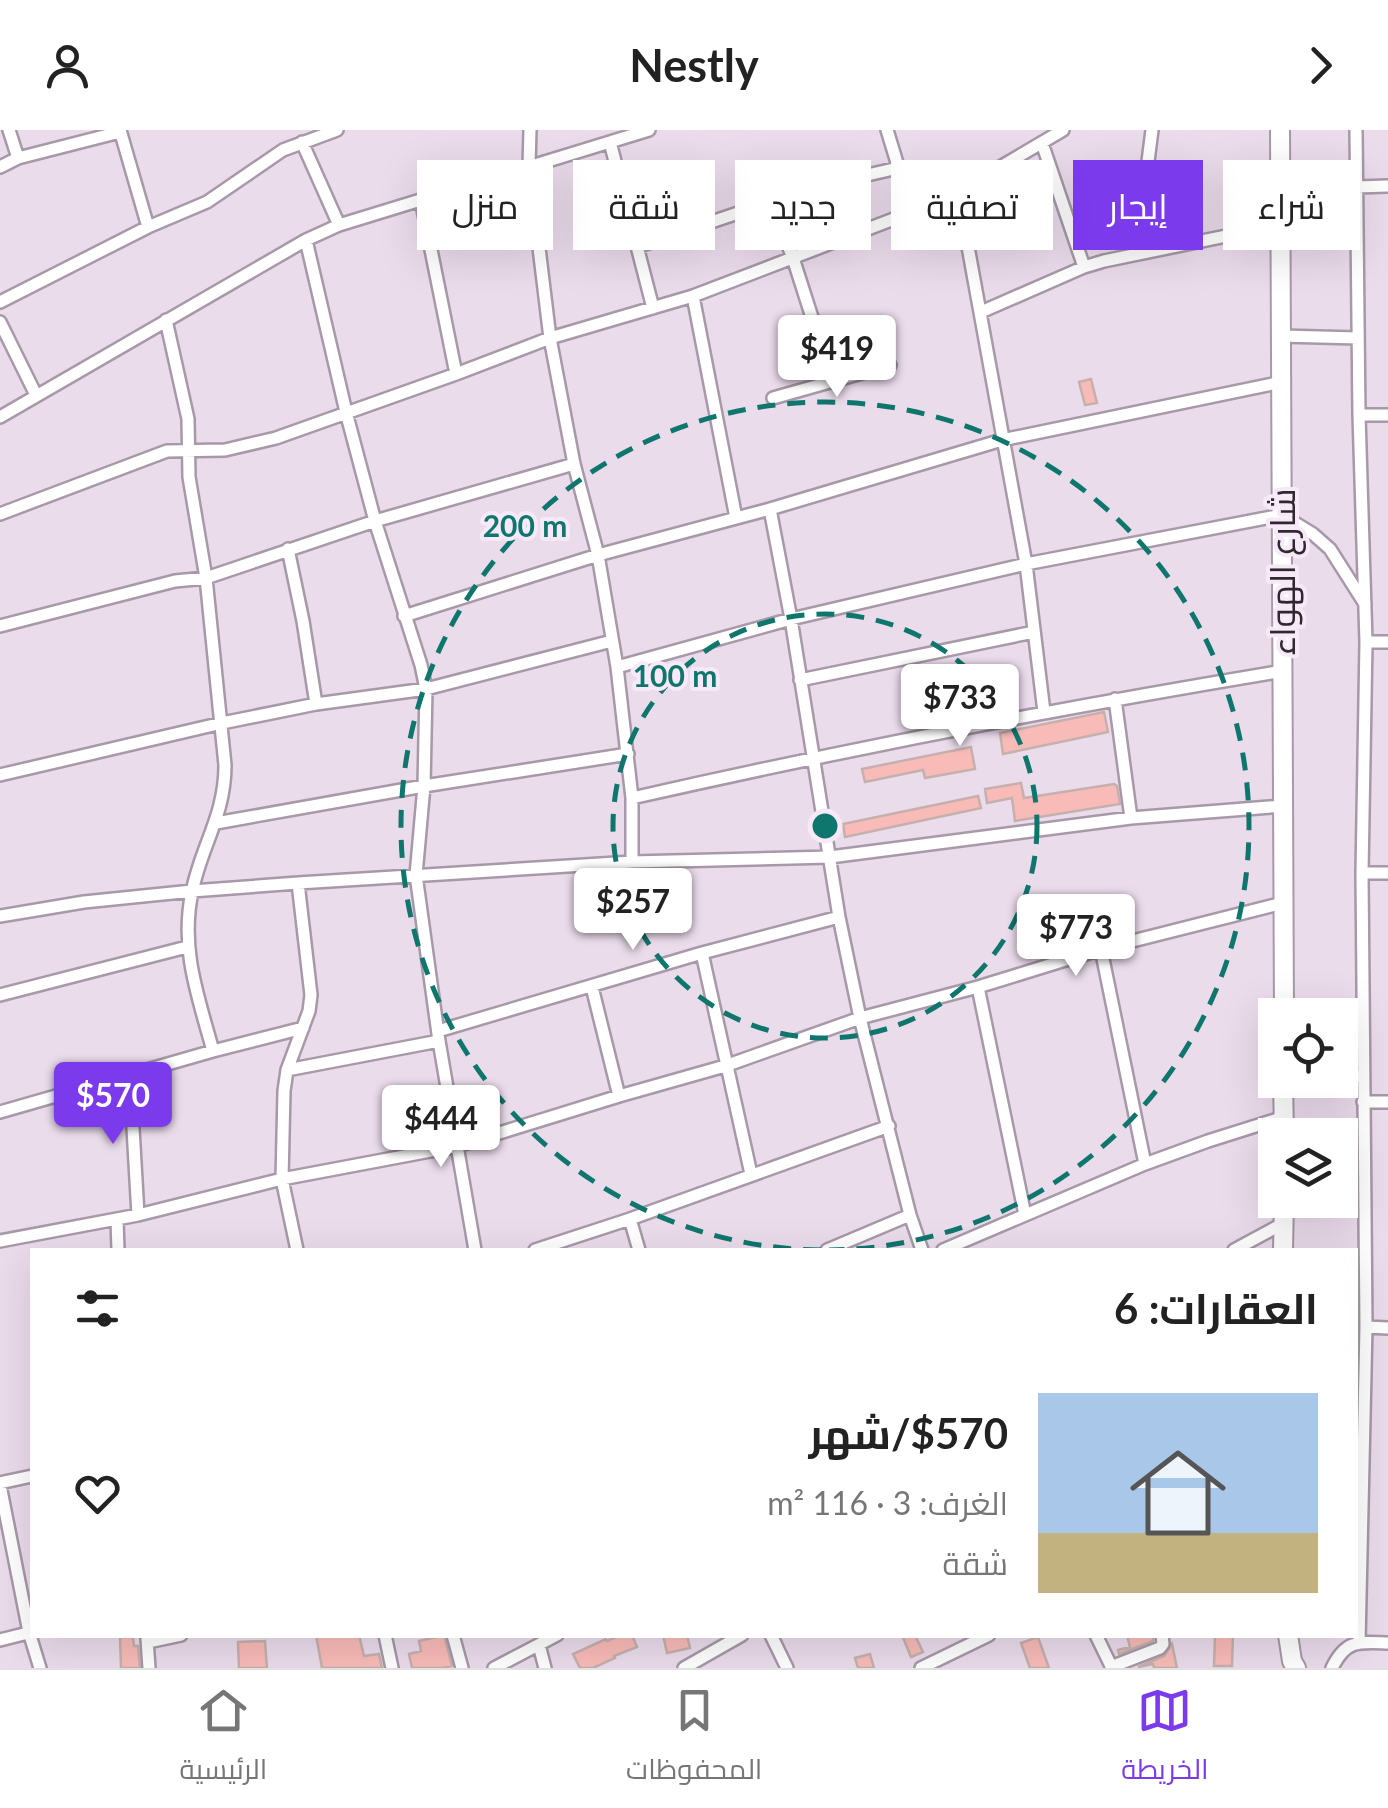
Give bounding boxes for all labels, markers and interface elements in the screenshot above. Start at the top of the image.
icon: person [40,38,95,93]
text: Nestly [629,38,759,92]
icon: forward [1293,38,1348,93]
chip: منزل [417,160,553,250]
chip: شقة [573,160,715,250]
chip: جديد [735,160,871,250]
chip: تصفية [891,160,1053,250]
chip: إيجار [1073,160,1203,250]
chip: شراء [1223,160,1360,250]
pin: $419 [778,315,896,400]
text: $419 [800,328,874,367]
street label: شارع الهواء [1260,488,1306,656]
text: 200 m [483,507,567,543]
text: 100 m [633,657,717,693]
pin: $733 [901,664,1019,749]
text: $733 [923,677,997,716]
centre of rings [807,808,843,844]
pin: $257 [574,868,692,953]
text: $257 [596,881,670,920]
pin: $773 [1017,894,1135,979]
text: $773 [1039,907,1113,946]
map controls [1258,998,1358,1218]
button: locate [1258,998,1358,1098]
pin: $570 [54,1062,172,1147]
text: $570 [76,1075,150,1114]
pin: $444 [382,1085,500,1170]
text: $444 [404,1098,478,1137]
button: layers [1258,1118,1358,1218]
icon: filters [70,1281,125,1336]
text: العقارات: 6 [1114,1283,1318,1333]
text: $570/شهر [809,1408,1008,1458]
icon: home [1118,1433,1238,1553]
icon: heart [70,1466,125,1521]
text: الغرف: 3 · 116 m² [767,1483,1008,1522]
text: شقة [943,1543,1008,1582]
tab: الرئيسية [179,1683,267,1795]
tab: المحفوظات [626,1683,762,1795]
tab: الخريطة [1121,1683,1209,1795]

